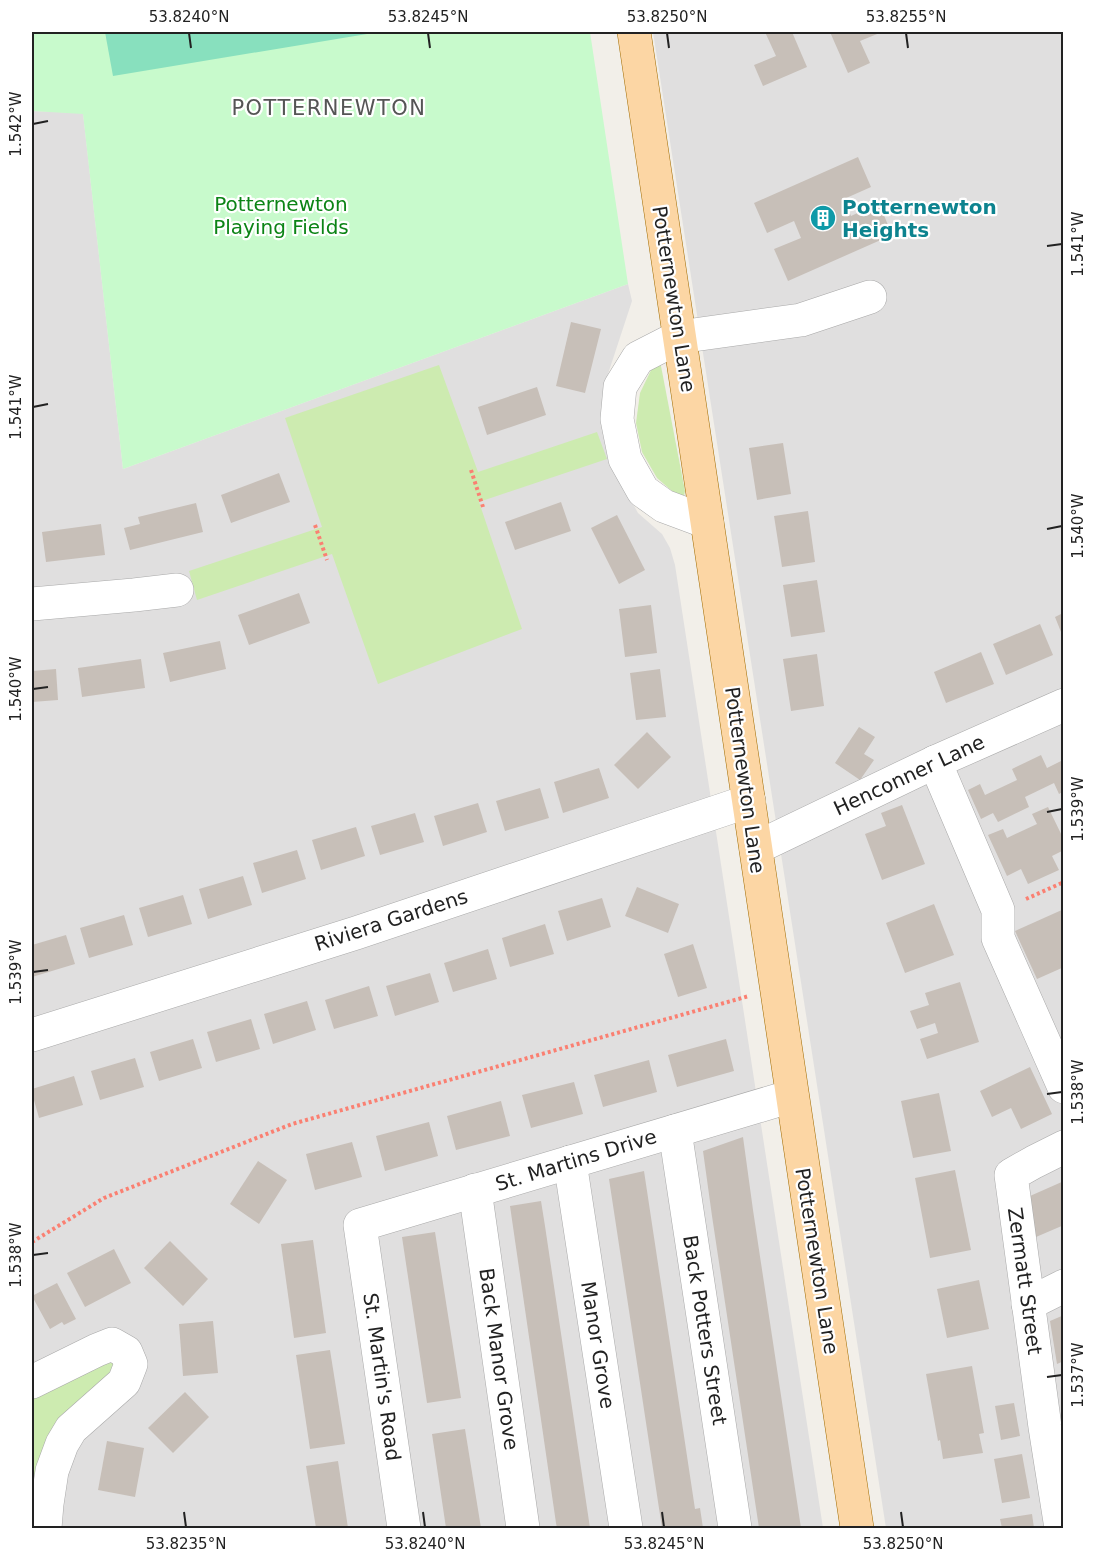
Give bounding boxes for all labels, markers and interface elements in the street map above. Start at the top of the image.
text: 53.8240°N [149,8,229,26]
text: 53.8245°N [388,8,468,26]
text: 53.8250°N [627,8,707,26]
text: 53.8255°N [866,8,946,26]
text: 1.542°W [7,91,25,157]
district label: POTTERNEWTON [231,96,427,120]
park label: Potternewton Playing Fields [213,192,349,239]
place label: Potternewton Heights [842,195,997,242]
building icon: Potternewton Heights [808,203,838,233]
street label: Potternewton Lane [647,204,701,394]
text: 1.541°W [1069,211,1087,277]
text: 1.541°W [7,374,25,440]
text: 1.540°W [1069,493,1087,559]
text: 1.540°W [7,656,25,722]
street label: Potternewton Lane [720,685,770,875]
street label: Henconner Lane [830,729,988,821]
text: 1.539°W [1069,776,1087,842]
street label: Riviera Gardens [311,884,471,956]
text: 1.539°W [7,939,25,1005]
text: 1.538°W [1069,1059,1087,1125]
street label: St. Martins Drive [493,1124,659,1196]
street label: Potternewton Lane [790,1166,844,1356]
street label: Zermatt Street [1003,1206,1047,1356]
text: 1.538°W [7,1222,25,1288]
street label: Back Potters Street [678,1233,732,1427]
street label: Back Manor Grove [474,1266,524,1452]
street label: Manor Grove [576,1280,620,1410]
street label: St. Martin's Road [358,1291,406,1463]
text: 1.537°W [1069,1342,1087,1408]
text: 53.8235°N [146,1535,226,1553]
text: 53.8240°N [385,1535,465,1553]
text: 53.8245°N [624,1535,704,1553]
text: 53.8250°N [863,1535,943,1553]

